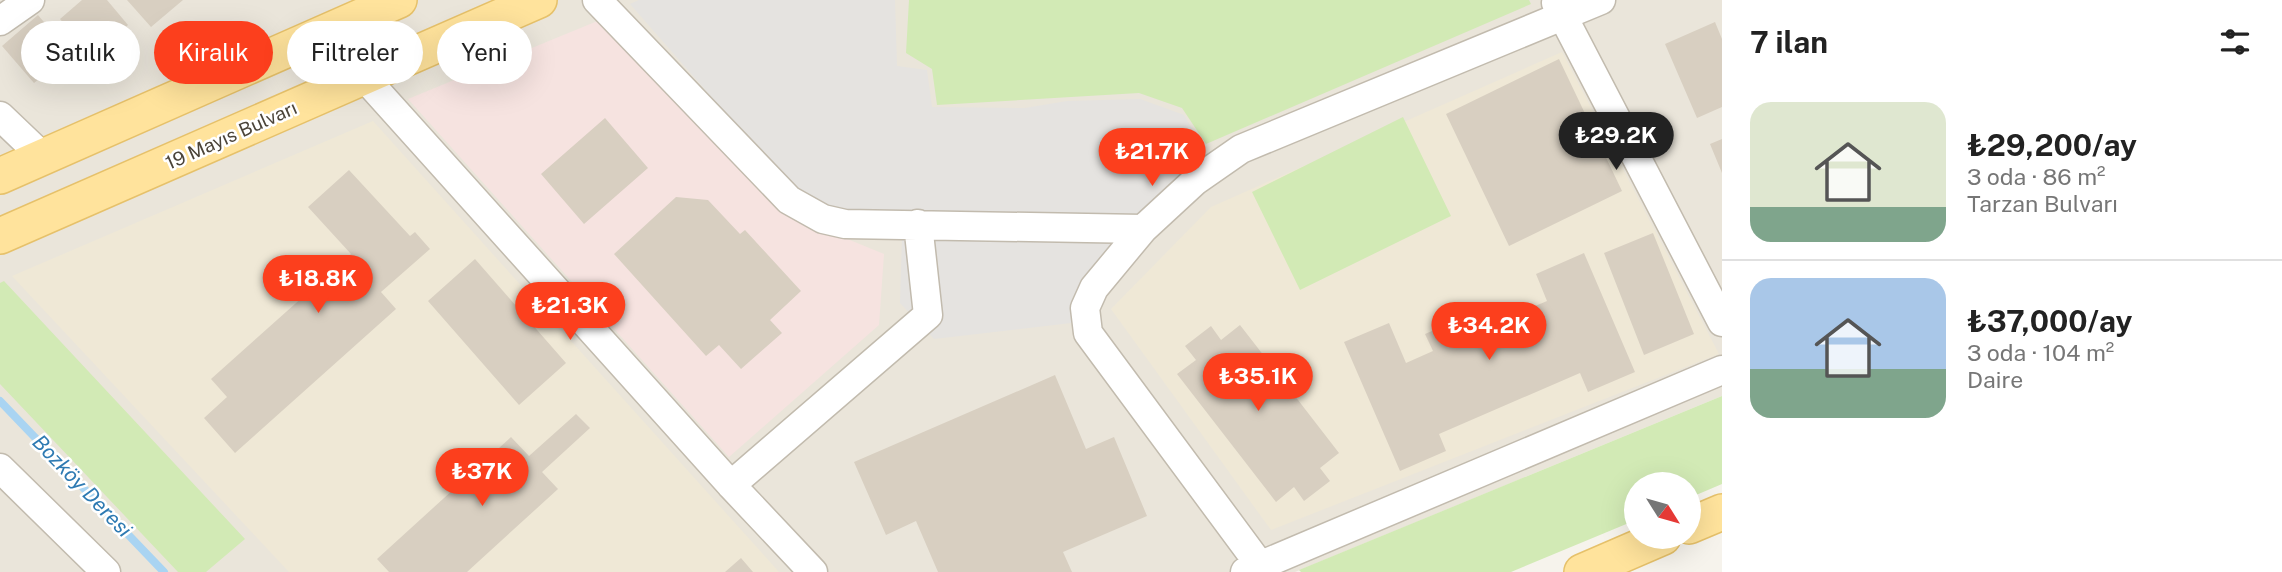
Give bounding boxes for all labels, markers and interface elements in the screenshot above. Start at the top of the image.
chip: Satılık [21,21,140,84]
chip: Kiralık [154,21,273,84]
chip: Filtreler [287,21,423,84]
chip: Yeni [437,21,532,84]
icon: filters [2216,23,2254,61]
text: 7 ilan [1750,24,1828,60]
street label: 19 Mayıs Bulvarı [162,96,300,174]
pin: ₺29.2K [1559,113,1673,172]
text: ₺29.2K [1575,121,1657,148]
text: ₺29,200/ay [1967,127,2137,163]
pin: ₺21.7K [1095,128,1209,188]
icon: home [1806,130,1890,214]
text: ₺21.7K [1115,137,1189,164]
text: 3 oda · 86 m² [1967,163,2106,190]
text: Tarzan Bulvarı [1967,190,2118,217]
pin: ₺18.8K [261,256,375,315]
text: ₺18.8K [279,264,357,291]
pin: ₺21.3K [513,282,627,342]
text: ₺21.3K [531,291,609,318]
pin: ₺34.2K [1432,302,1546,362]
text: ₺37,000/ay [1967,303,2132,339]
icon: home [1806,306,1890,390]
text: ₺34.2K [1447,311,1531,338]
text: 3 oda · 104 m² [1967,339,2114,366]
pin: ₺35.1K [1201,354,1315,413]
text: ₺35.1K [1219,362,1297,389]
text: Daire [1967,366,2023,393]
water label: Bozköy Deresi [27,429,137,542]
pin: ₺37K [441,448,523,508]
text: ₺37K [452,457,512,484]
north arrow [1624,472,1701,550]
map controls [1624,472,1701,549]

